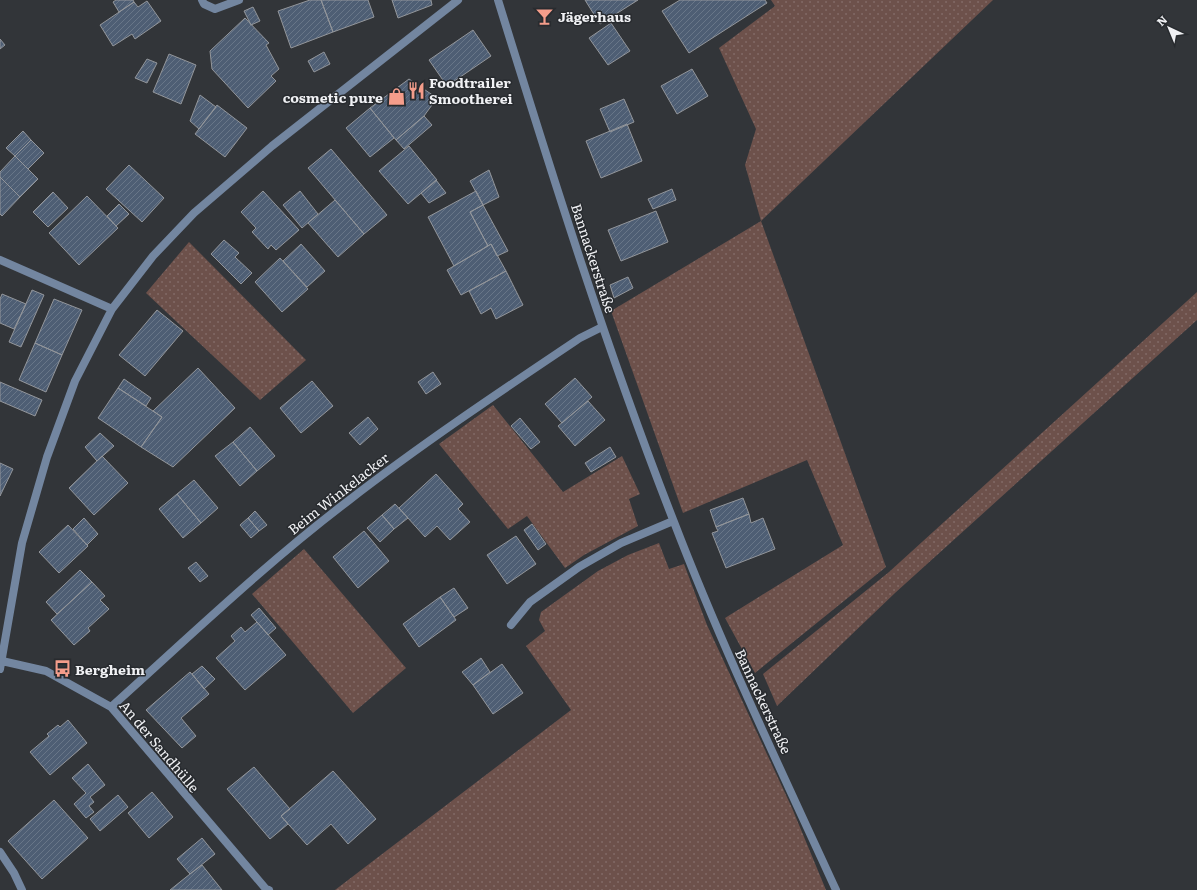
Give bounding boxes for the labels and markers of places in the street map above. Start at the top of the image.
bar icon: Jägerhaus [535,6,555,26]
place label: Jägerhaus [558,6,631,26]
place label: Foodtrailer Smootherei [429,72,513,108]
restaurant icon: Foodtrailer Smootherei [406,80,426,100]
place label: cosmetic pure [283,87,383,107]
shop icon: cosmetic pure [386,87,406,107]
bus stop icon: Bergheim [52,659,72,679]
place label: Bergheim [75,659,145,679]

